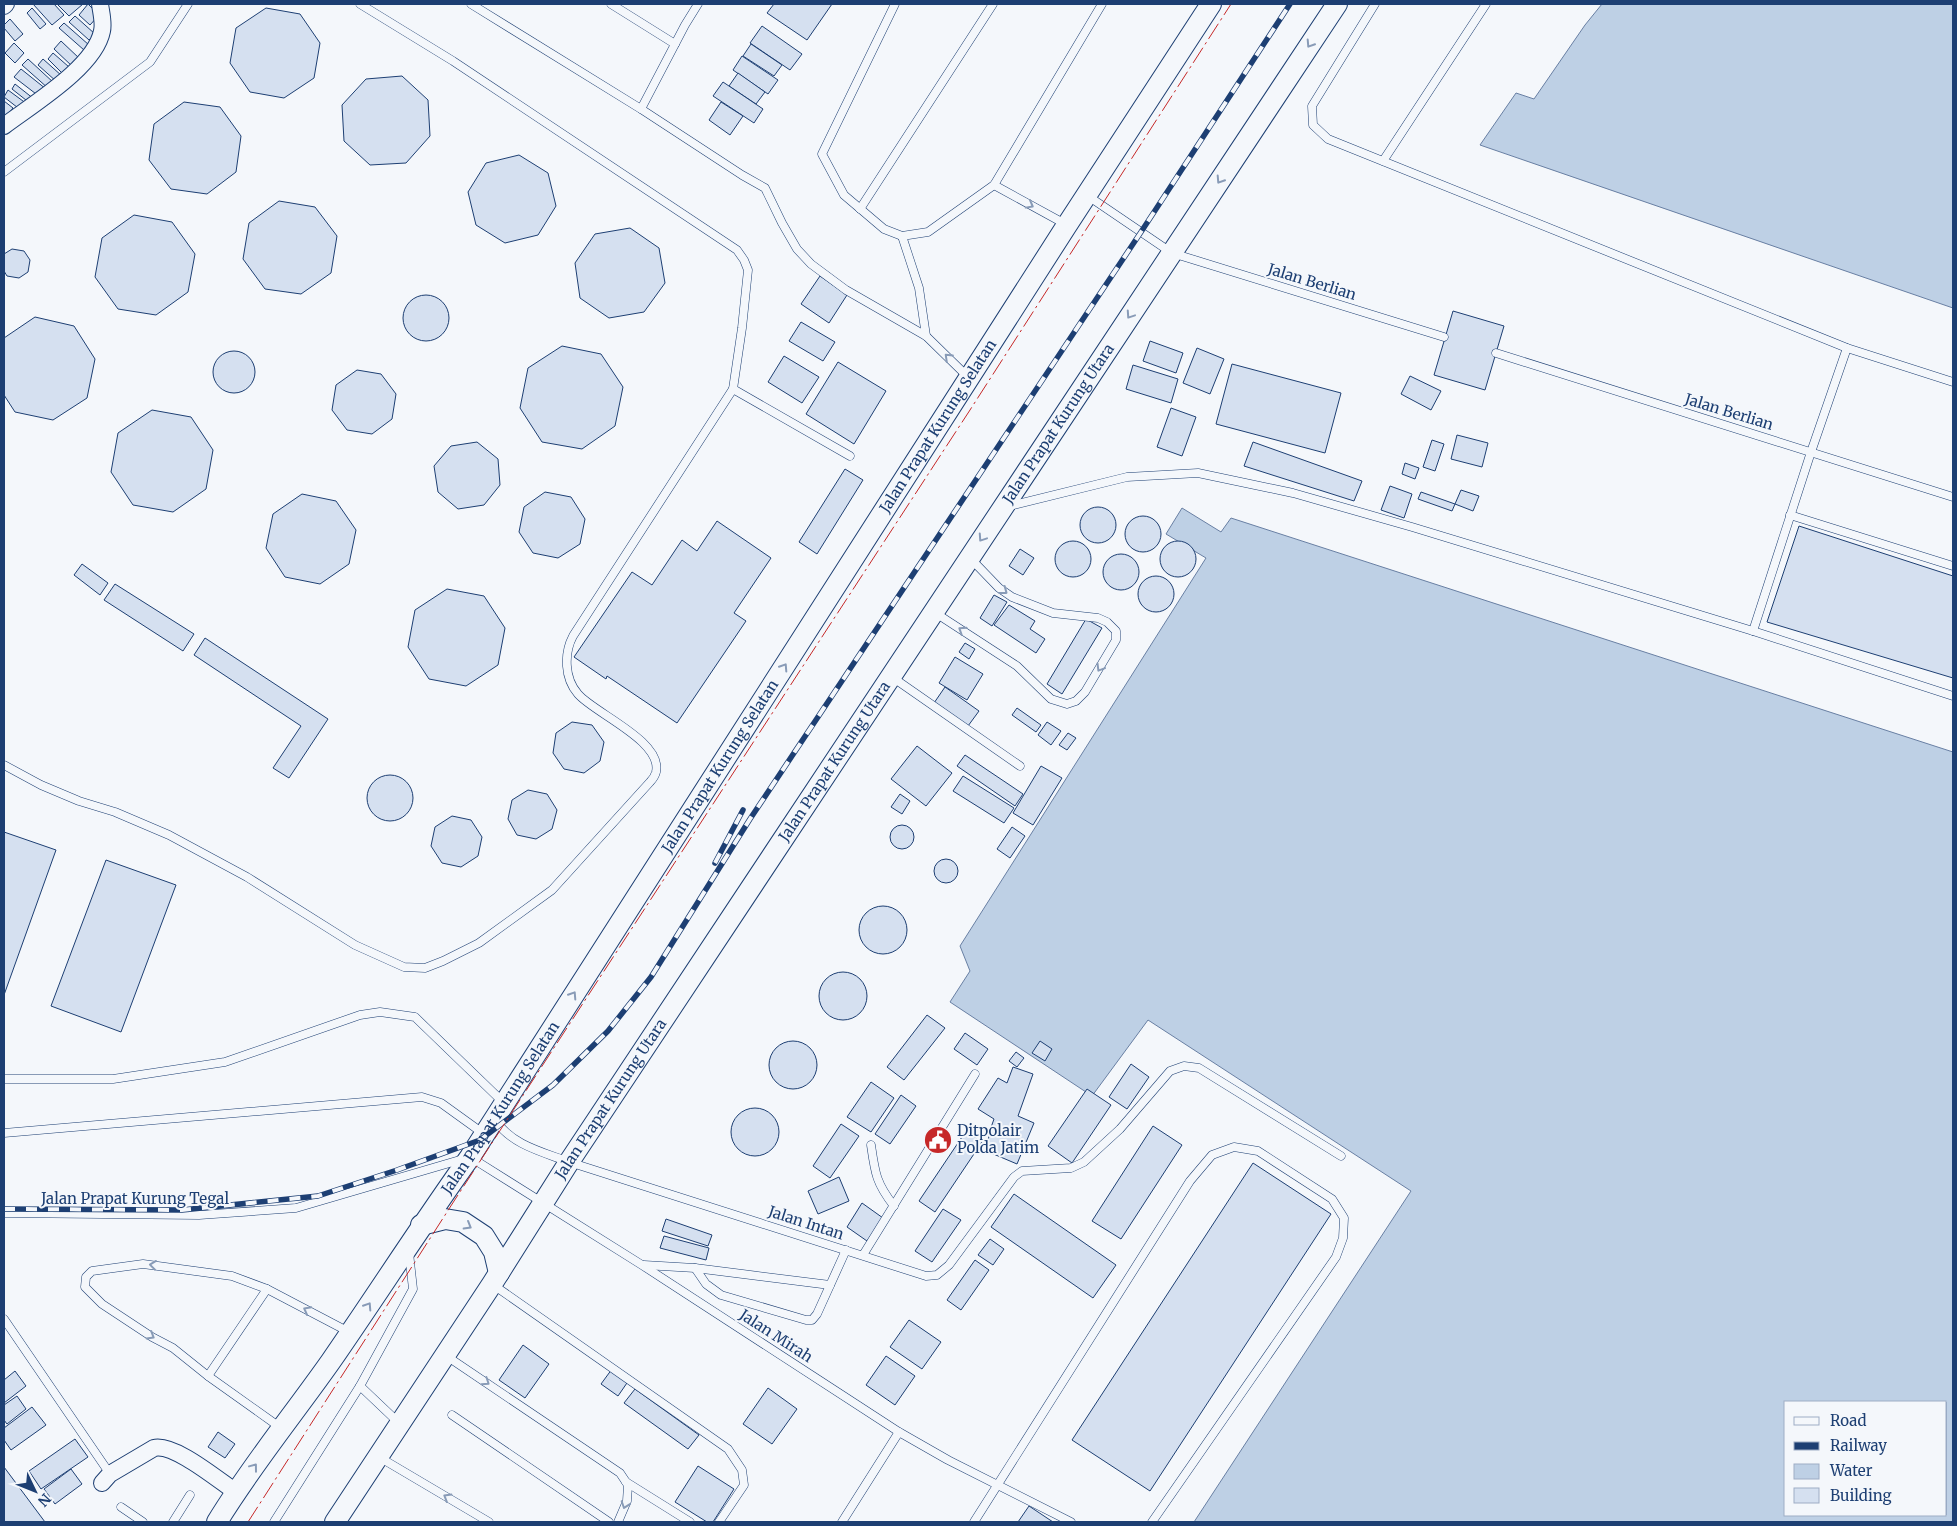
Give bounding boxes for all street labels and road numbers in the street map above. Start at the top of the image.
street label: Jalan Berlian [1265,259,1359,304]
street label: Jalan Prapat Kurung Selatan [875,336,1000,517]
street label: Jalan Prapat Kurung Utara [998,340,1118,508]
street label: Jalan Berlian [1682,389,1776,434]
street label: Jalan Prapat Kurung Selatan [657,676,782,857]
street label: Jalan Prapat Kurung Utara [774,678,894,846]
street label: Jalan Prapat Kurung Utara [550,1015,670,1183]
street label: Jalan Prapat Kurung Selatan [436,1018,563,1198]
street label: Jalan Prapat Kurung Tegal [40,1189,229,1208]
street label: Jalan Intan [765,1201,846,1244]
street label: Jalan Mirah [735,1304,817,1366]

